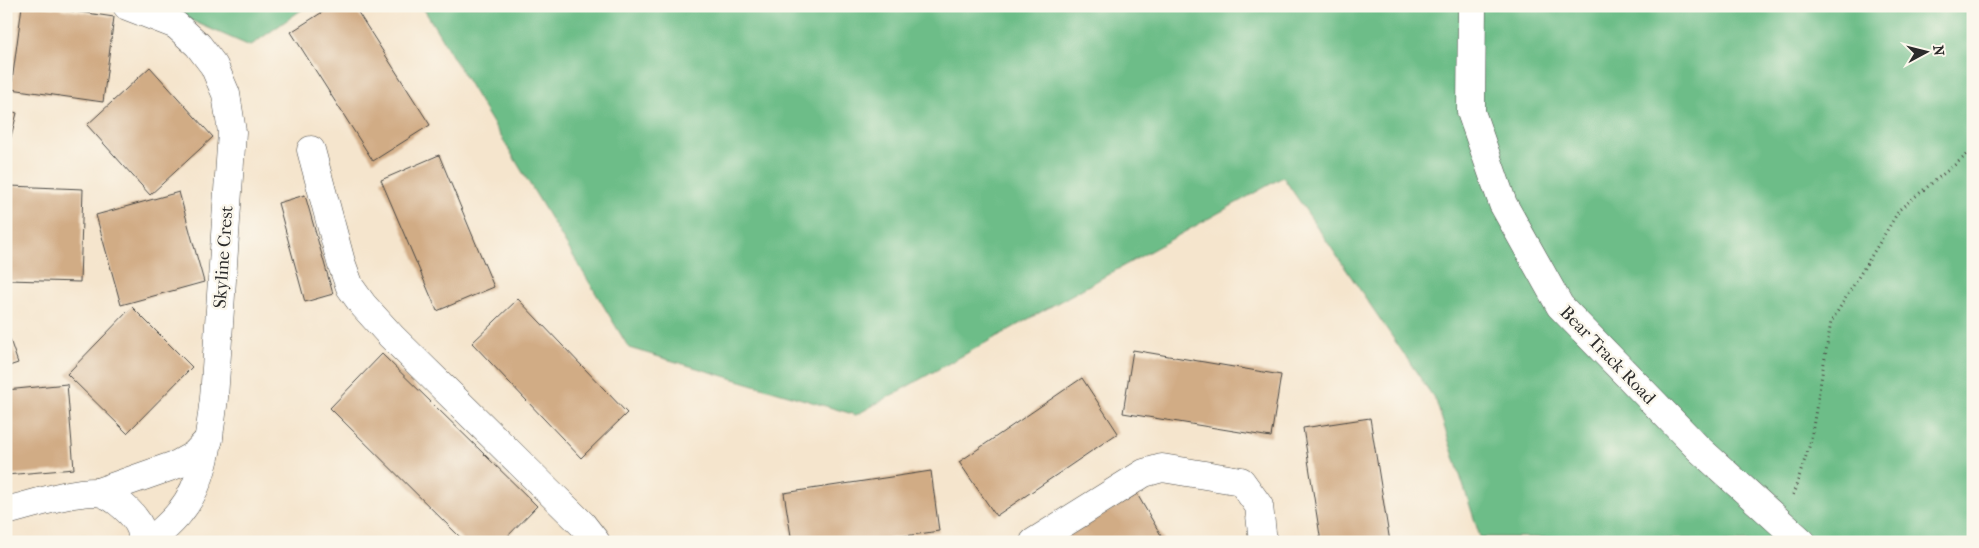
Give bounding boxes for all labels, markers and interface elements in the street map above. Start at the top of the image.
north arrow [1902,28,1952,78]
text: N [1929,44,1948,57]
street label: Skyline Crest [209,204,238,309]
street label: Bear Track Road [1555,302,1660,409]

